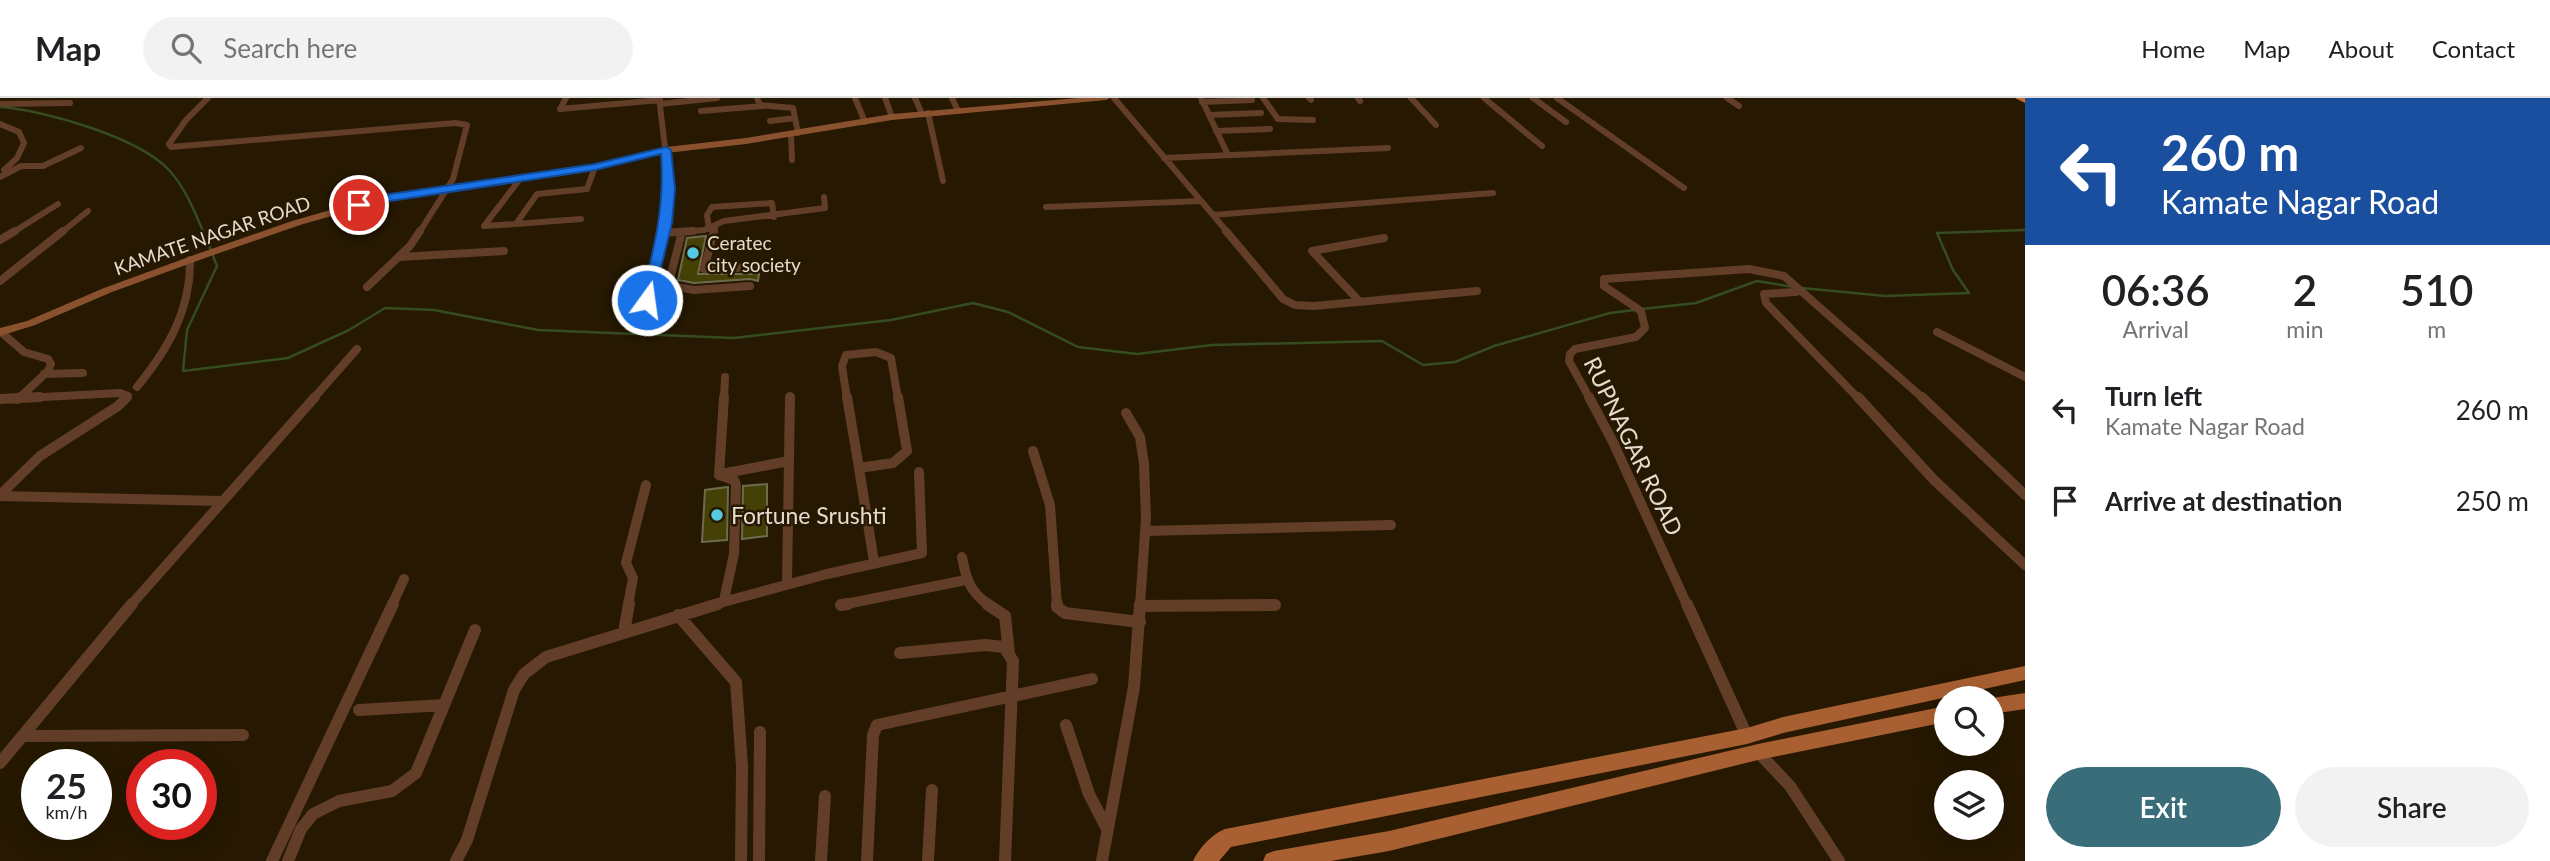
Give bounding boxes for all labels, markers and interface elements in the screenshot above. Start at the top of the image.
search box [143,17,633,80]
text: Map [35,28,101,68]
icon: search [167,29,205,67]
text: Search here [223,32,357,64]
text: Home [2141,34,2205,63]
text: Map [2243,34,2291,63]
text: About [2329,34,2394,63]
text: Contact [2432,34,2515,63]
text: 260 m [2161,123,2299,181]
icon: left [2046,126,2137,217]
pin [329,175,389,235]
text: Kamate Nagar Road [2161,182,2439,221]
icon: arrive [340,186,378,224]
street label: KAMATE NAGAR ROAD [111,191,313,279]
place label: Ceratec city society [707,231,801,276]
marker: Ceratec city society [685,245,701,261]
position arrow [610,263,684,337]
text: 06:36 [2102,265,2210,315]
text: 2 [2293,265,2317,315]
text: 510 [2400,265,2473,315]
text: Arrival [2123,315,2189,343]
text: min [2286,315,2324,343]
text: m [2427,315,2446,343]
street label: RUPNAGAR ROAD [1579,352,1689,540]
text: Turn left [2105,380,2202,412]
icon: left [2046,391,2084,429]
text: 260 m [2456,394,2529,426]
text: Kamate Nagar Road [2105,412,2305,440]
icon: arrive [2046,482,2084,520]
text: Arrive at destination [2105,485,2342,517]
text: 250 m [2456,485,2529,517]
place label: Fortune Srushti [731,501,887,529]
marker: Fortune Srushti [709,507,725,523]
map controls [1934,686,2004,840]
button: search [1934,686,2004,756]
speed limit sign: 30 [126,749,217,840]
text: 25 [46,764,87,806]
button: Exit [2046,767,2281,847]
button: Share [2295,767,2529,847]
button: layers [1934,770,2004,840]
text: km/h [45,801,88,823]

